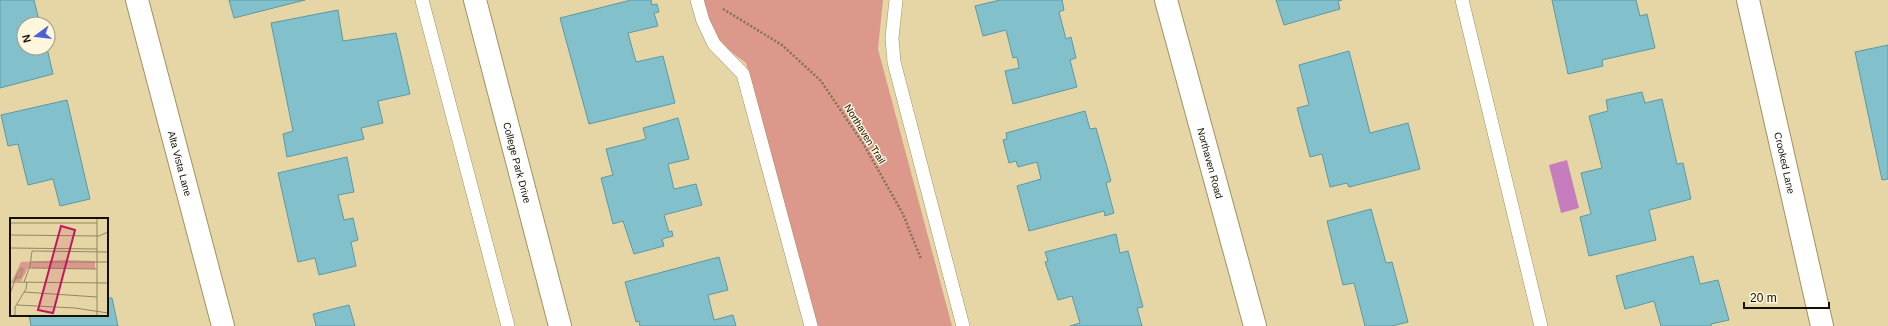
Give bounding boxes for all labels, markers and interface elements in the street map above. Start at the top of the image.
north arrow [16,16,56,56]
text: N [20,33,33,44]
street label: Northaven Trail [842,102,888,166]
street label: College Park Drive [502,121,533,205]
street label: Northaven Road [1196,126,1225,200]
street label: Alta Vista Lane [166,130,194,198]
street label: Crooked Lane [1773,131,1797,195]
inset map [10,218,108,316]
scale bar [1744,284,1829,310]
text: 20 m [1750,291,1777,305]

